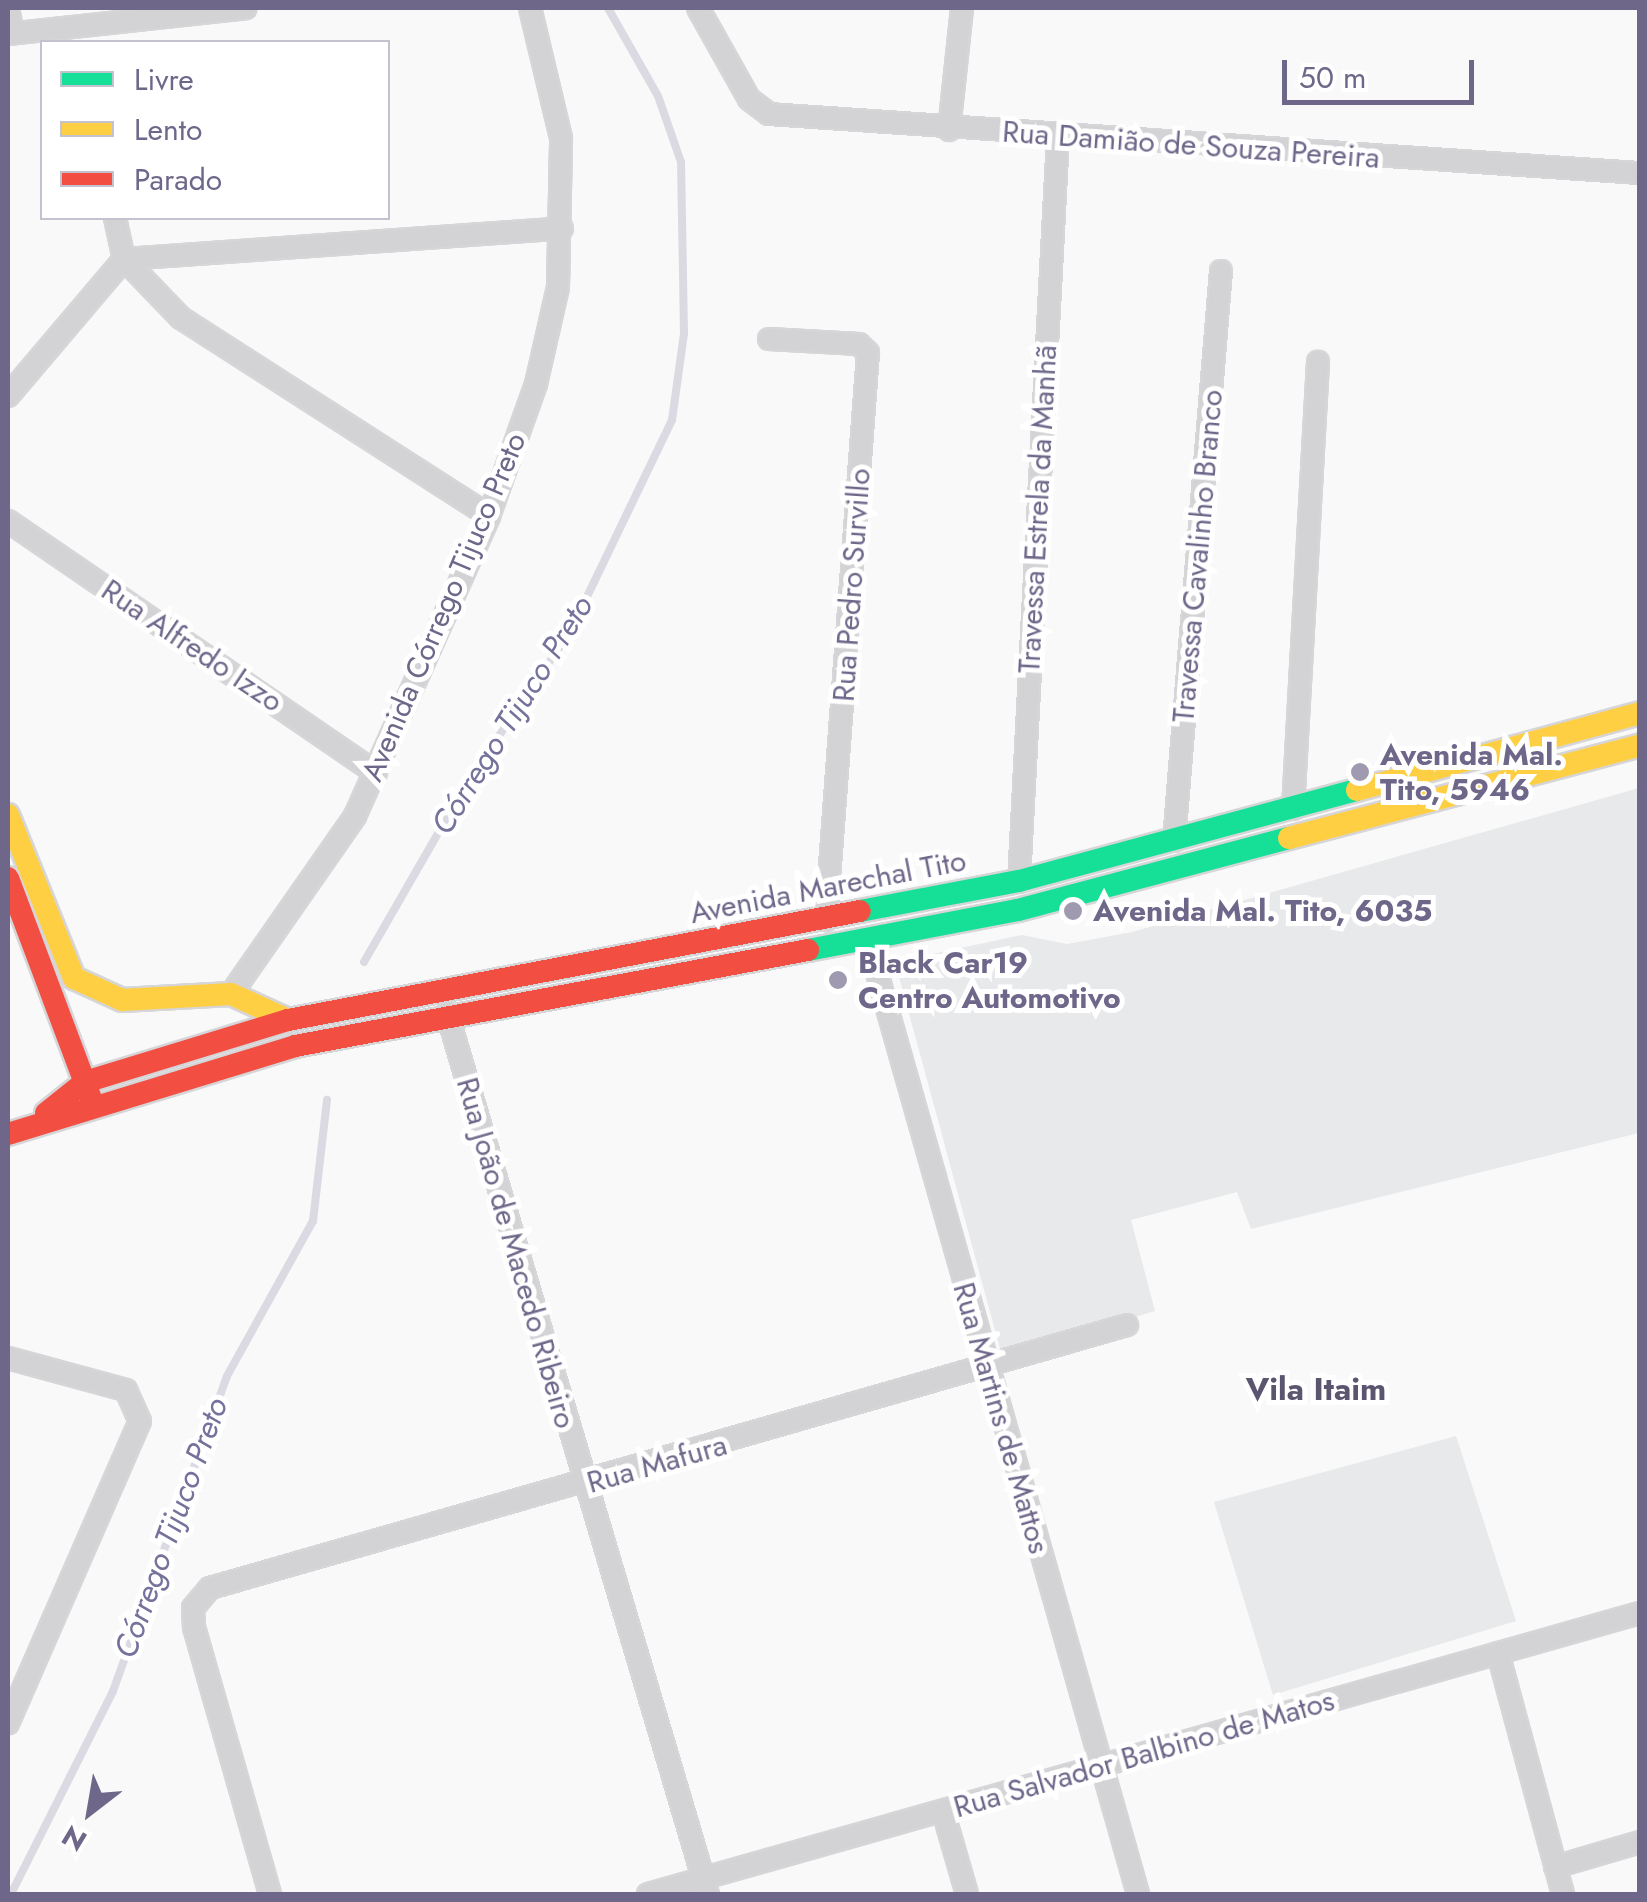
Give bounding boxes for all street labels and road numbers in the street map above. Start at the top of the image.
street label: Rua Damião de Souza Pereira [1001,114,1381,176]
street label: Travessa Estrela da Manhã [1011,344,1065,674]
street label: Travessa Cavalinho Branco [1166,388,1230,724]
street label: Avenida Córrego Tijuco Preto [354,427,534,787]
street label: Rua Pedro Survillo [826,467,878,703]
street label: Rua Alfredo Izzo [95,572,289,720]
street label: Avenida Marechal Tito [687,843,969,931]
street label: Rua João de Macedo Ribeiro [449,1073,583,1433]
street label: Rua Martins de Mattos [945,1278,1057,1558]
street label: Rua Mafura [583,1427,731,1501]
street label: Rua Salvador Balbino de Matos [950,1682,1338,1826]

